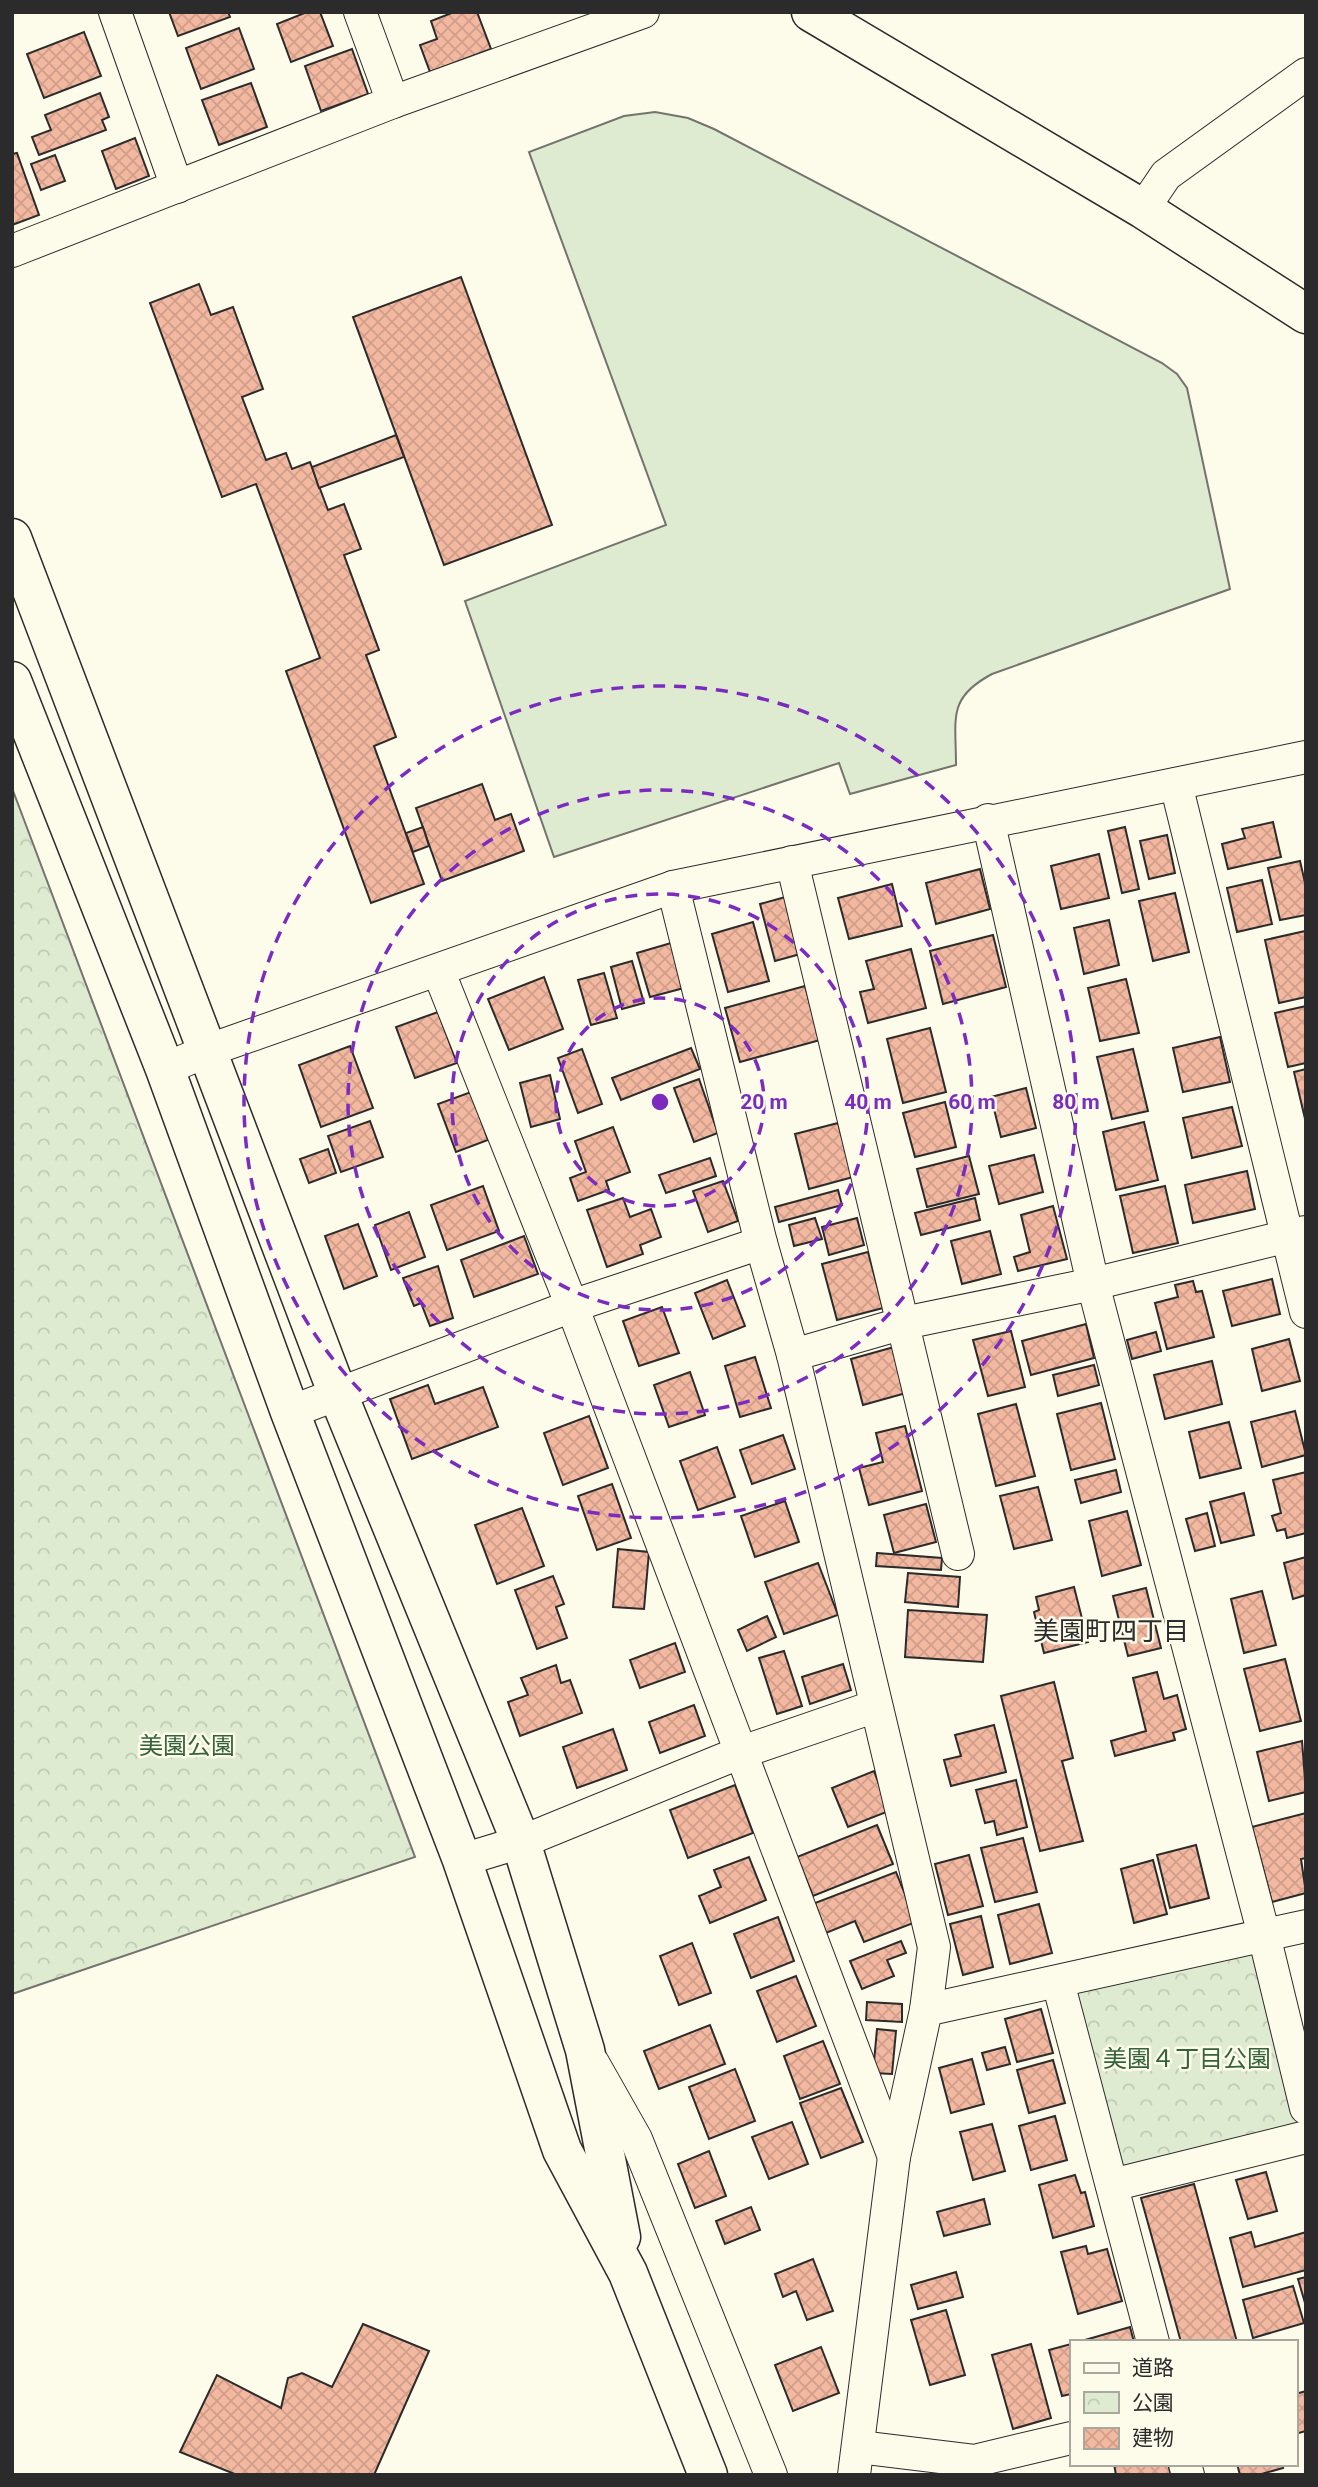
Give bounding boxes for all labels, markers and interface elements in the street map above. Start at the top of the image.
centre of rings [648,1090,672,1114]
text: 20 m [740,1090,788,1114]
text: 40 m [844,1090,892,1114]
text: 60 m [948,1090,996,1114]
text: 80 m [1052,1090,1100,1114]
district label: 美園町四丁目 [1033,1616,1189,1646]
park label: 美園公園 [139,1732,235,1760]
park label: 美園４丁目公園 [1103,2045,1271,2073]
legend [1070,2340,1297,2466]
text: 道路 [1132,2356,1174,2380]
text: 公園 [1132,2391,1174,2415]
text: 建物 [1132,2426,1174,2450]

